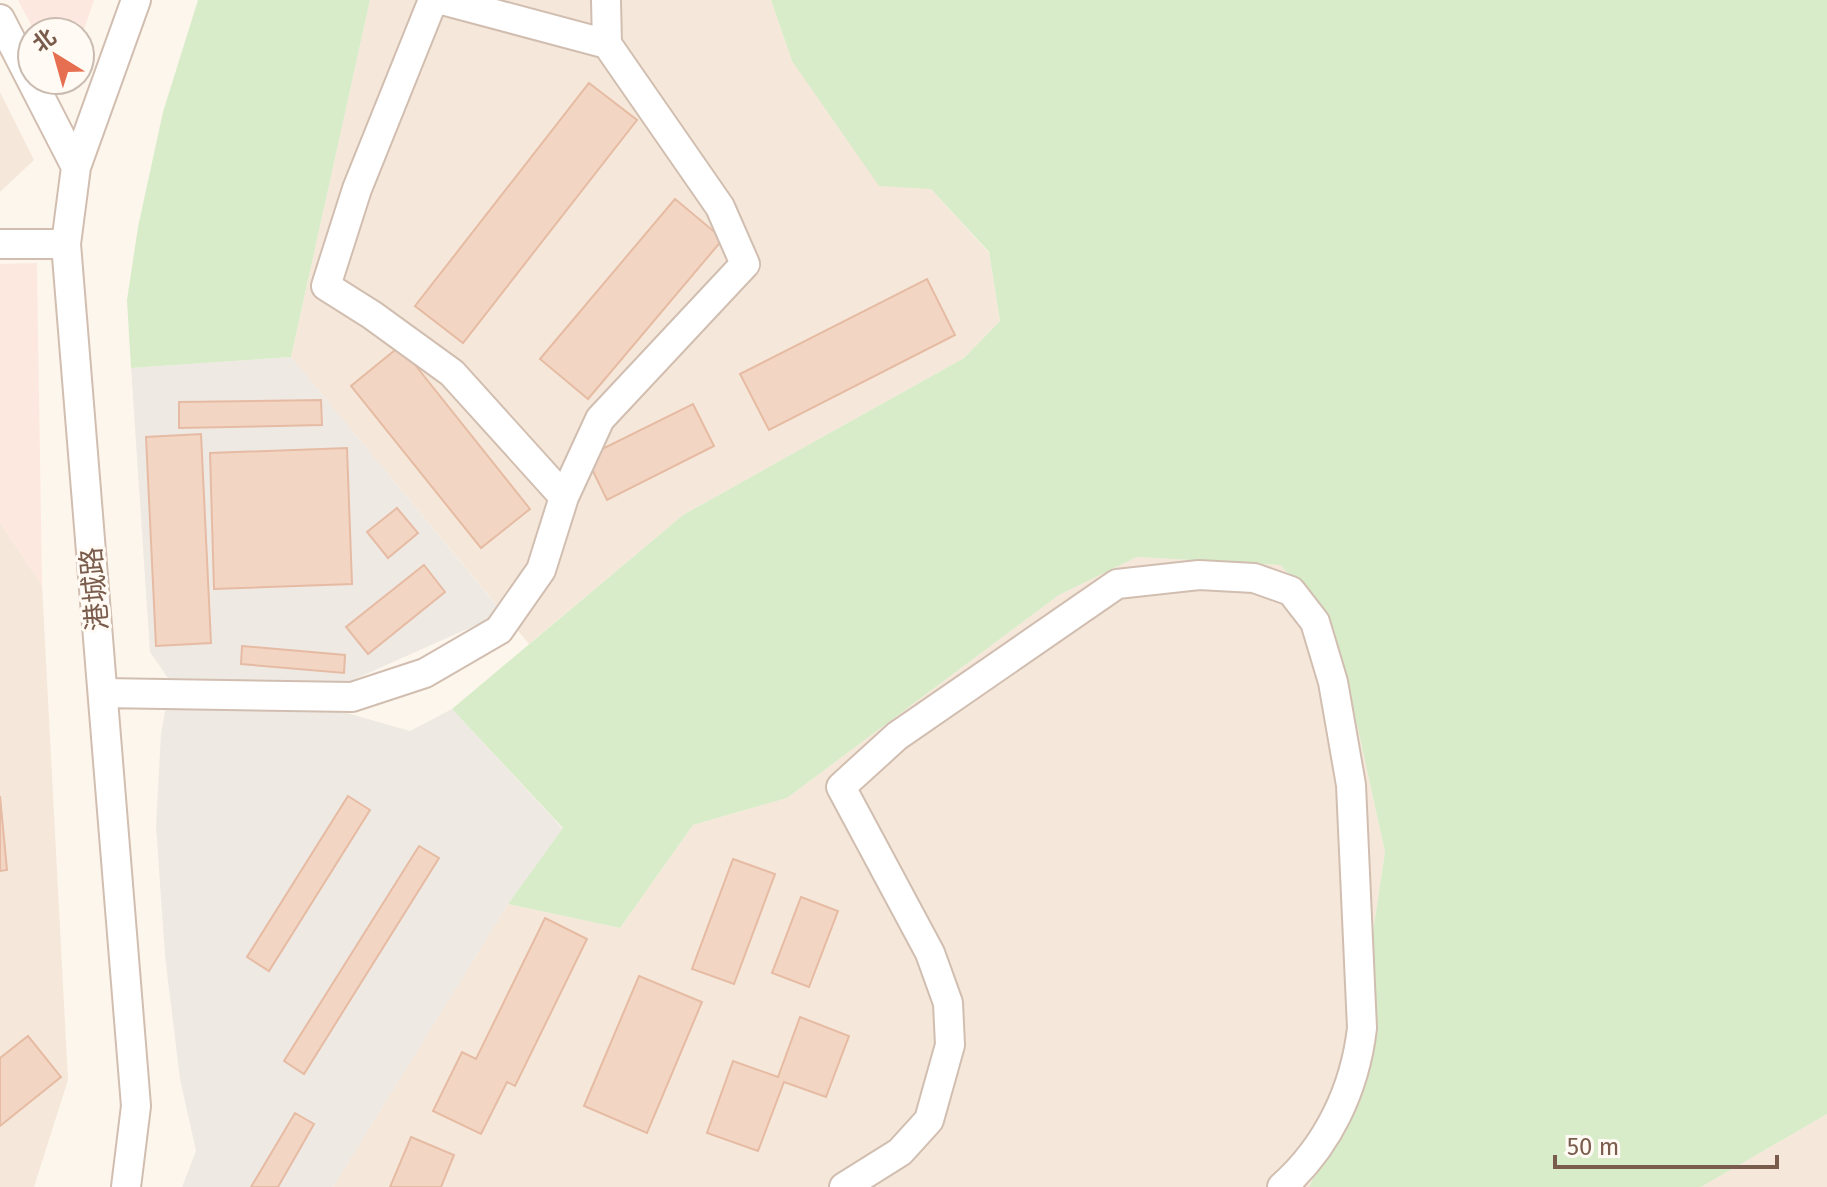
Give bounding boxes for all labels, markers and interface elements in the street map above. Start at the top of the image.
north arrow [16,16,96,96]
text: 北 [27,23,61,58]
street label: 港城路 [74,546,115,632]
scale bar [1555,1119,1777,1169]
text: 50 m [1567,1133,1619,1161]

